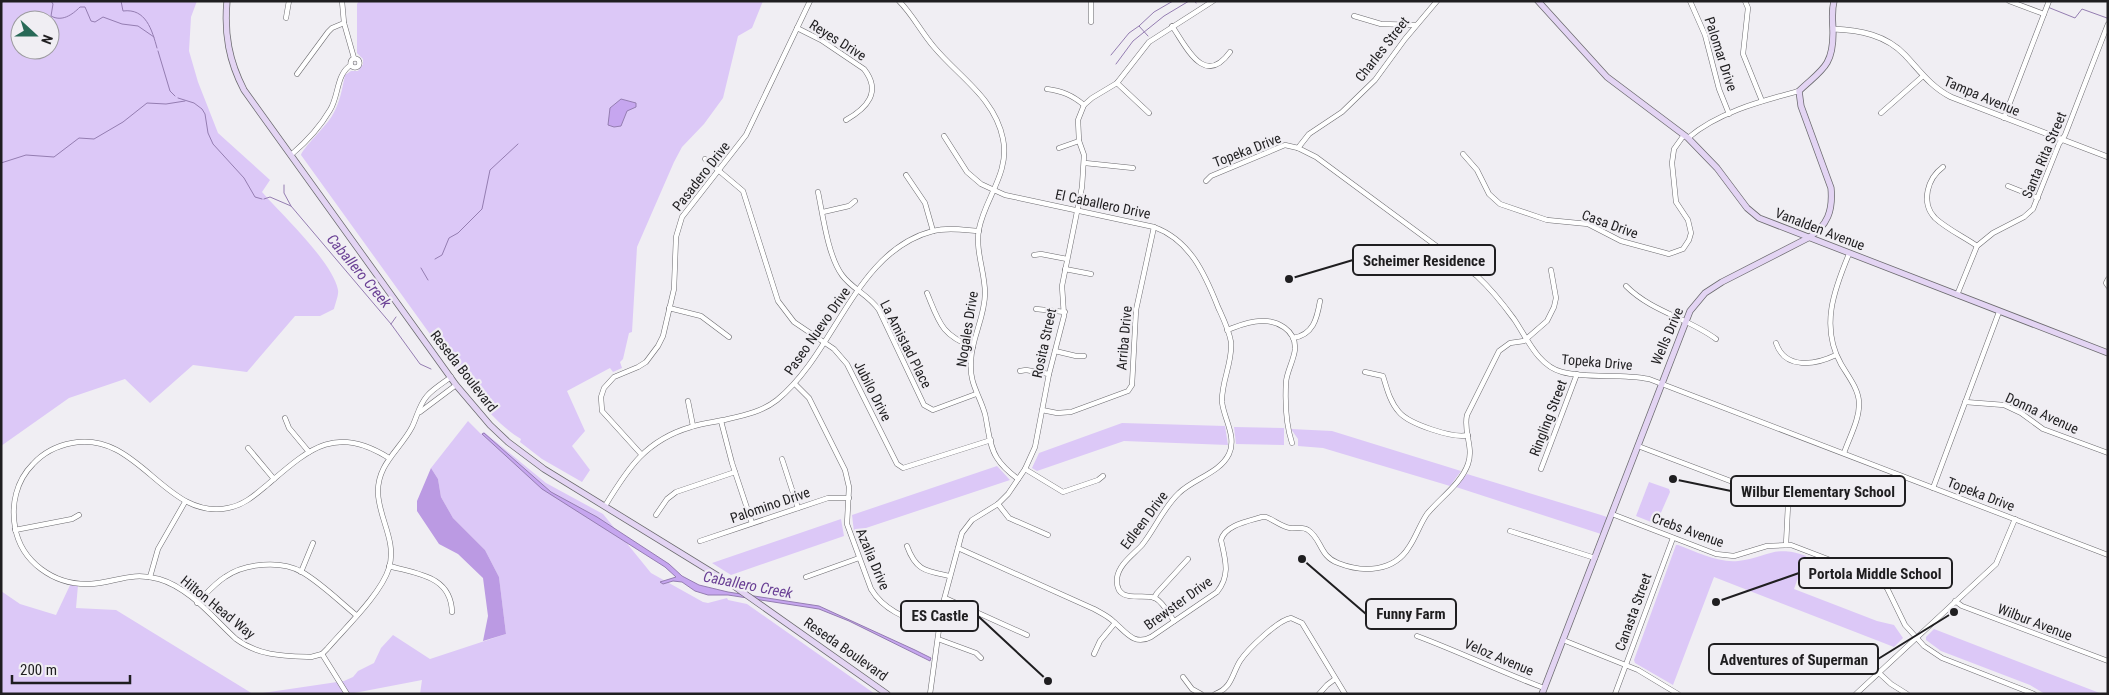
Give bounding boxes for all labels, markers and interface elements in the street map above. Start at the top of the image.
north arrow [10,10,60,60]
street label: Charles Street [1352,13,1412,85]
street label: Palomar Drive [1701,15,1741,94]
street label: Reyes Drive [807,16,870,64]
text: N [38,33,56,47]
street label: Tampa Avenue [1942,73,2023,119]
street label: Santa Rita Street [2019,109,2069,201]
street label: Topeka Drive [1211,130,1284,170]
street label: Pasadero Drive [669,138,733,214]
street label: El Caballero Drive [1054,186,1152,222]
street label: Vanalden Avenue [1773,205,1868,254]
street label: Casa Drive [1580,206,1641,242]
water label: Caballero Creek [323,231,395,312]
callout: Scheimer Residence [1353,245,1495,275]
text: Scheimer Residence [1363,252,1485,270]
street label: Paseo Nuevo Drive [781,284,853,378]
street label: Nogales Drive [953,289,981,368]
street label: La Amistad Place [877,297,935,391]
street label: Wells Drive [1648,304,1686,367]
street label: Arriba Drive [1113,305,1135,371]
street label: Rosita Street [1029,307,1059,379]
street label: Reseda Boulevard [427,327,501,415]
street label: Topeka Drive [1561,351,1634,373]
street label: Jubilo Drive [851,358,895,424]
street label: Ringling Street [1526,378,1570,458]
street label: Donna Avenue [2003,389,2081,437]
street label: Topeka Drive [1945,474,2018,514]
callout: Wilbur Elementary School [1731,476,1905,506]
text: Wilbur Elementary School [1741,483,1895,501]
street label: Palomino Drive [728,484,812,526]
street label: Edleen Drive [1117,488,1171,552]
street label: Crebs Avenue [1650,510,1727,551]
street label: Azalia Drive [853,526,893,593]
callout: Portola Middle School [1799,558,1952,588]
text: Portola Middle School [1809,565,1941,583]
water label: Caballero Creek [702,568,795,603]
street label: Canasta Street [1612,571,1654,653]
street label: Hilton Head Way [178,572,259,642]
street label: Brewster Drive [1141,573,1215,633]
callout: Funny Farm [1366,599,1456,629]
street label: Wilbur Avenue [1995,600,2075,644]
callout: ES Castle [901,601,978,631]
text: Funny Farm [1376,605,1446,623]
text: ES Castle [912,607,968,625]
street label: Reseda Boulevard [801,614,891,684]
street label: Veloz Avenue [1462,635,1537,679]
callout: Adventures of Superman [1709,644,1878,674]
text: Adventures of Superman [1720,651,1868,669]
scale bar [12,652,130,684]
text: 200 m [20,661,57,679]

